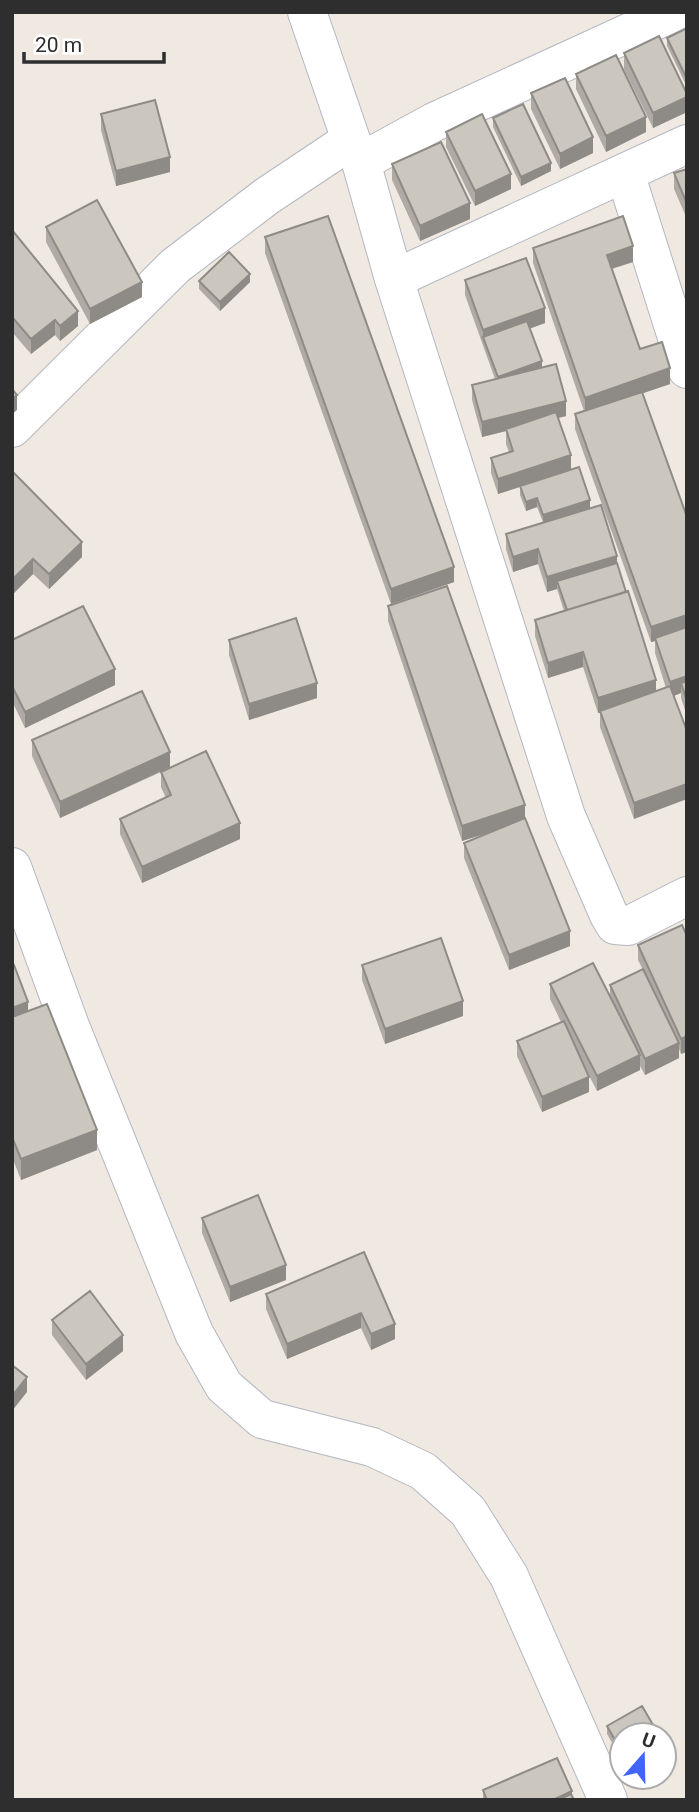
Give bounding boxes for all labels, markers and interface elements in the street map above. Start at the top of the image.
scale bar [24,21,164,65]
text: 20 m [35,33,82,57]
north arrow [608,1721,678,1791]
text: U [639,1728,658,1753]

